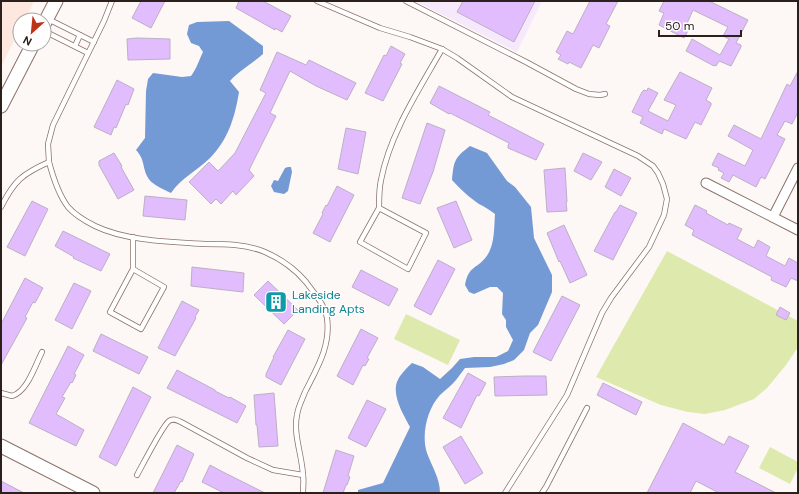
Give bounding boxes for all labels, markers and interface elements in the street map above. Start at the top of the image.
north arrow [12,12,52,52]
scale bar [659,12,741,38]
text: 50 m [665,18,694,34]
text: N [21,33,34,49]
place label: Lakeside Landing Apts [292,287,365,317]
building icon: Lakeside Landing Apts [263,289,289,315]

